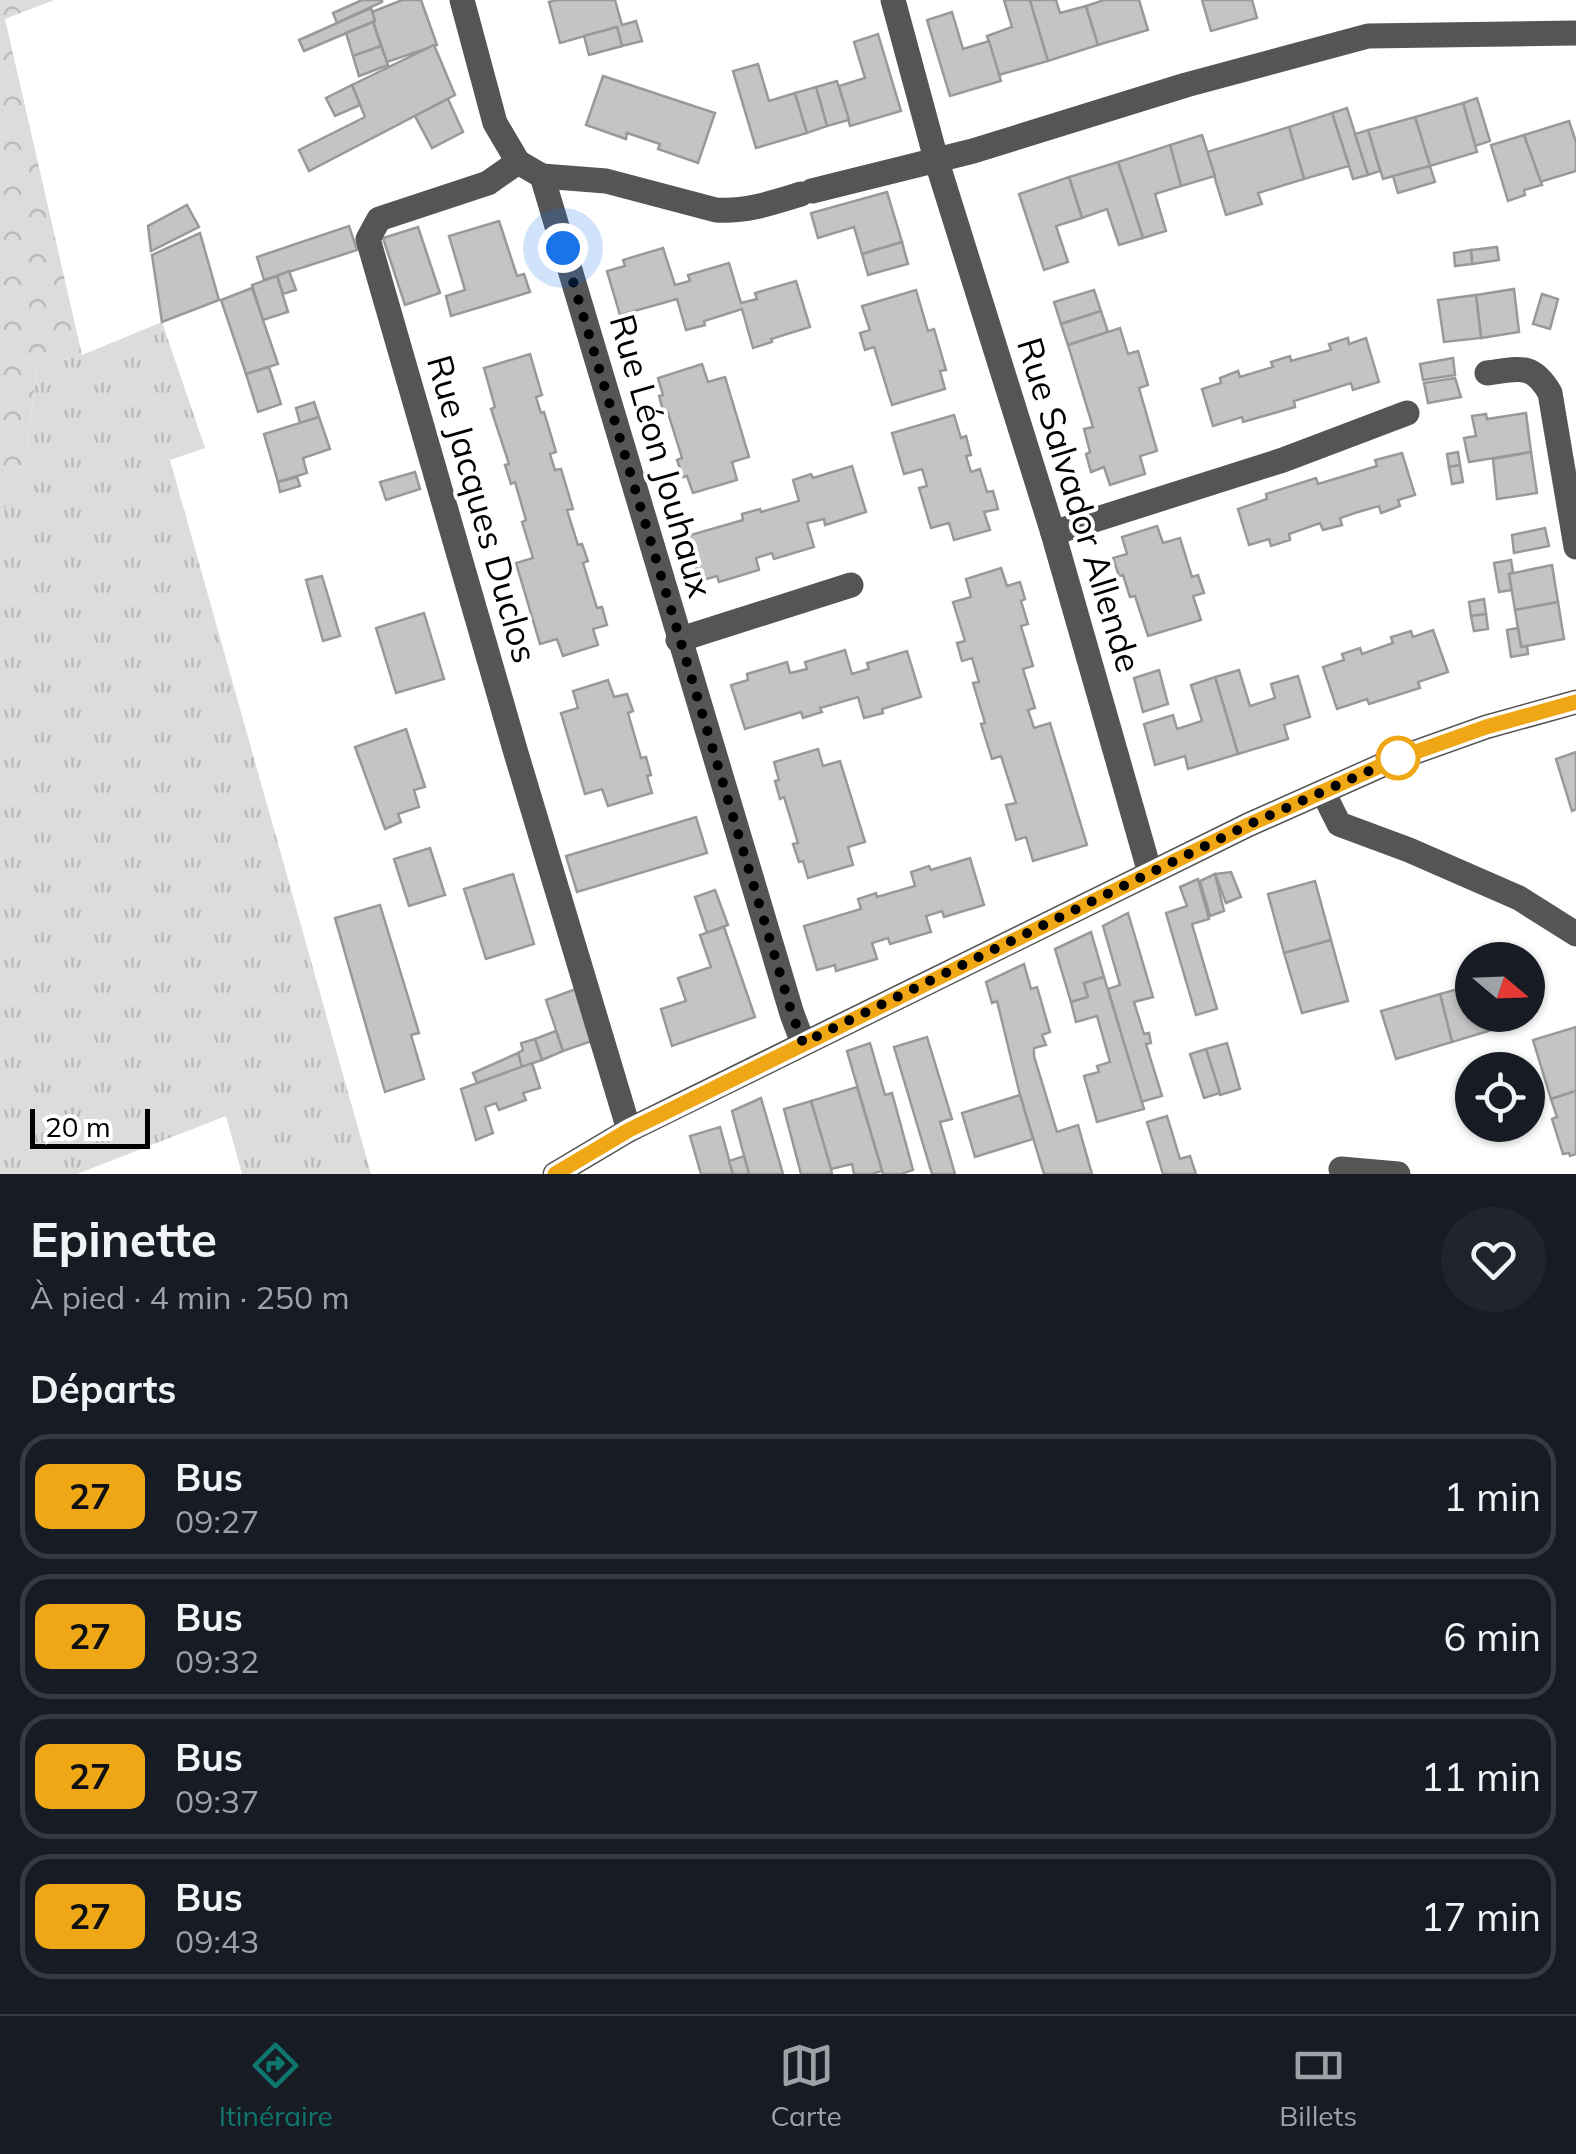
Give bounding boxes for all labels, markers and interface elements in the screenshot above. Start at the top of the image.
your location [538,223,588,273]
street label: Rue Léon Jouhaux [601,309,723,603]
street label: Rue Salvador Allende [1008,332,1152,677]
street label: Rue Jacques Duclos [418,350,548,668]
unlabelled marker [1377,737,1419,779]
north arrow [1455,942,1545,1032]
map controls [1455,942,1545,1142]
button: locate [1455,1052,1545,1142]
scale bar [30,1104,150,1148]
text: 20 m [45,1109,111,1144]
button: heart [1441,1207,1546,1312]
text: Epinette [30,1209,217,1269]
text: À pied · 4 min · 250 m [30,1277,350,1317]
text: Départs [30,1365,176,1413]
text: Bus [175,1453,243,1501]
text: 1 min [1444,1473,1541,1521]
text: 27 [69,1474,111,1518]
text: 09:27 [175,1501,259,1541]
text: Bus [175,1593,243,1641]
text: 6 min [1444,1613,1541,1661]
text: 27 [69,1614,111,1658]
text: 09:32 [175,1641,259,1681]
text: Bus [175,1733,243,1781]
text: 11 min [1421,1753,1541,1801]
text: 27 [69,1754,111,1798]
text: 09:37 [175,1781,259,1821]
text: Bus [175,1873,243,1921]
text: 17 min [1421,1893,1541,1941]
text: 27 [69,1894,111,1938]
text: 09:43 [175,1921,259,1961]
tab: Itinéraire [219,2038,333,2133]
tab: Carte [770,2038,842,2133]
tab: Billets [1279,2038,1357,2133]

